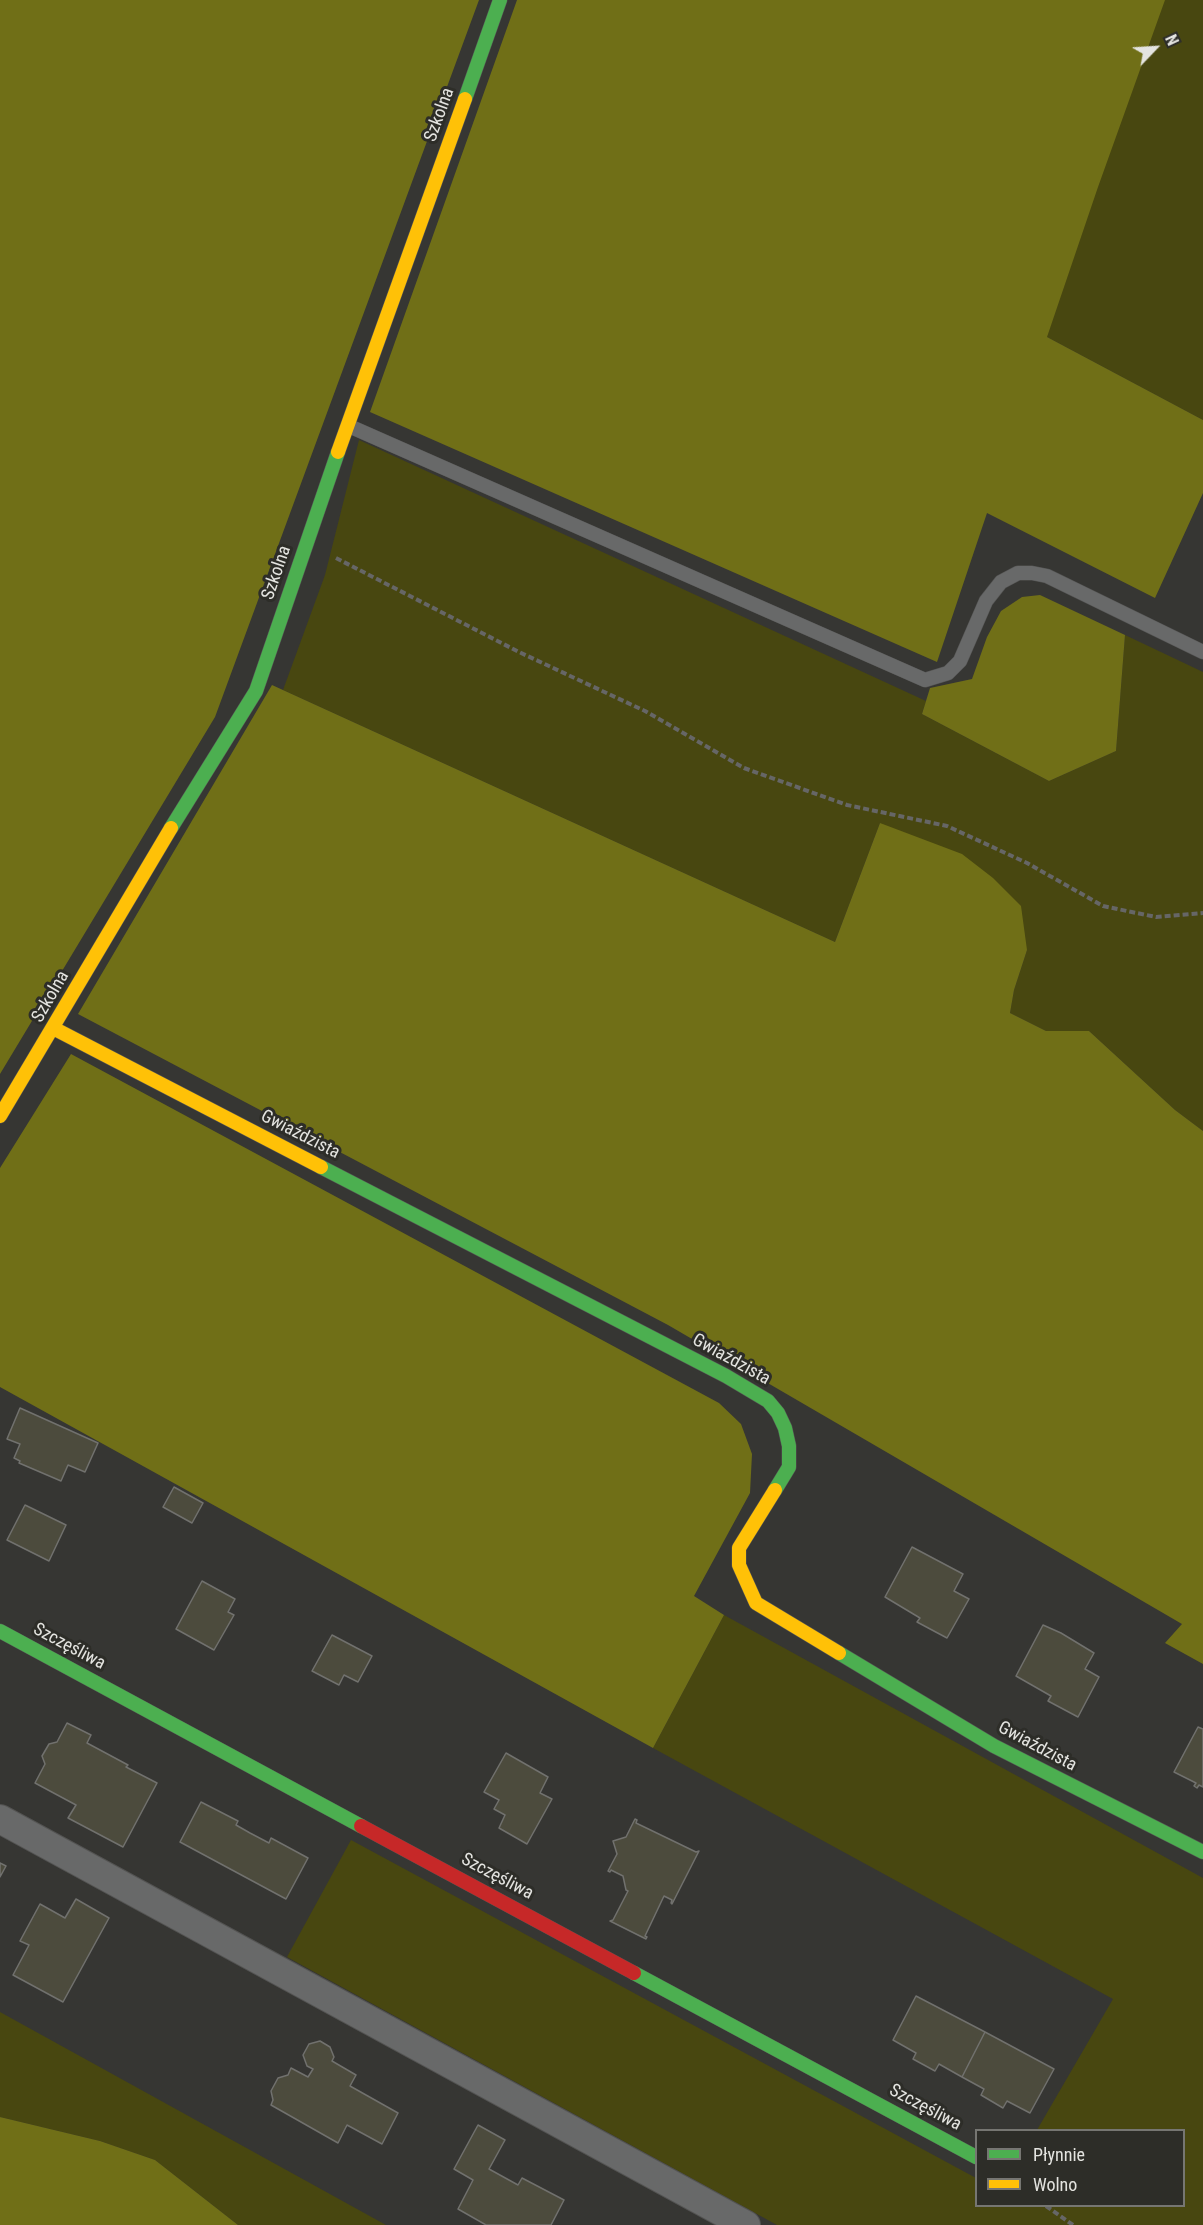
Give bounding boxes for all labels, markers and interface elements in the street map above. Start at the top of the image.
north arrow [1125,18,1185,78]
text: N [1161,32,1182,49]
street label: Szkolna [420,85,460,145]
street label: Szkolna [258,543,296,603]
street label: Szkolna [28,967,74,1027]
street label: Gwiaździsta [257,1106,343,1164]
street label: Gwiaździsta [688,1330,774,1390]
street label: Szczęśliwa [29,1619,109,1675]
street label: Gwiaździsta [994,1717,1080,1777]
street label: Szczęśliwa [457,1849,537,1905]
street label: Szczęśliwa [885,2080,965,2136]
legend [975,2129,1185,2207]
text: Płynnie [1033,2144,1085,2165]
text: Wolno [1033,2174,1077,2195]

